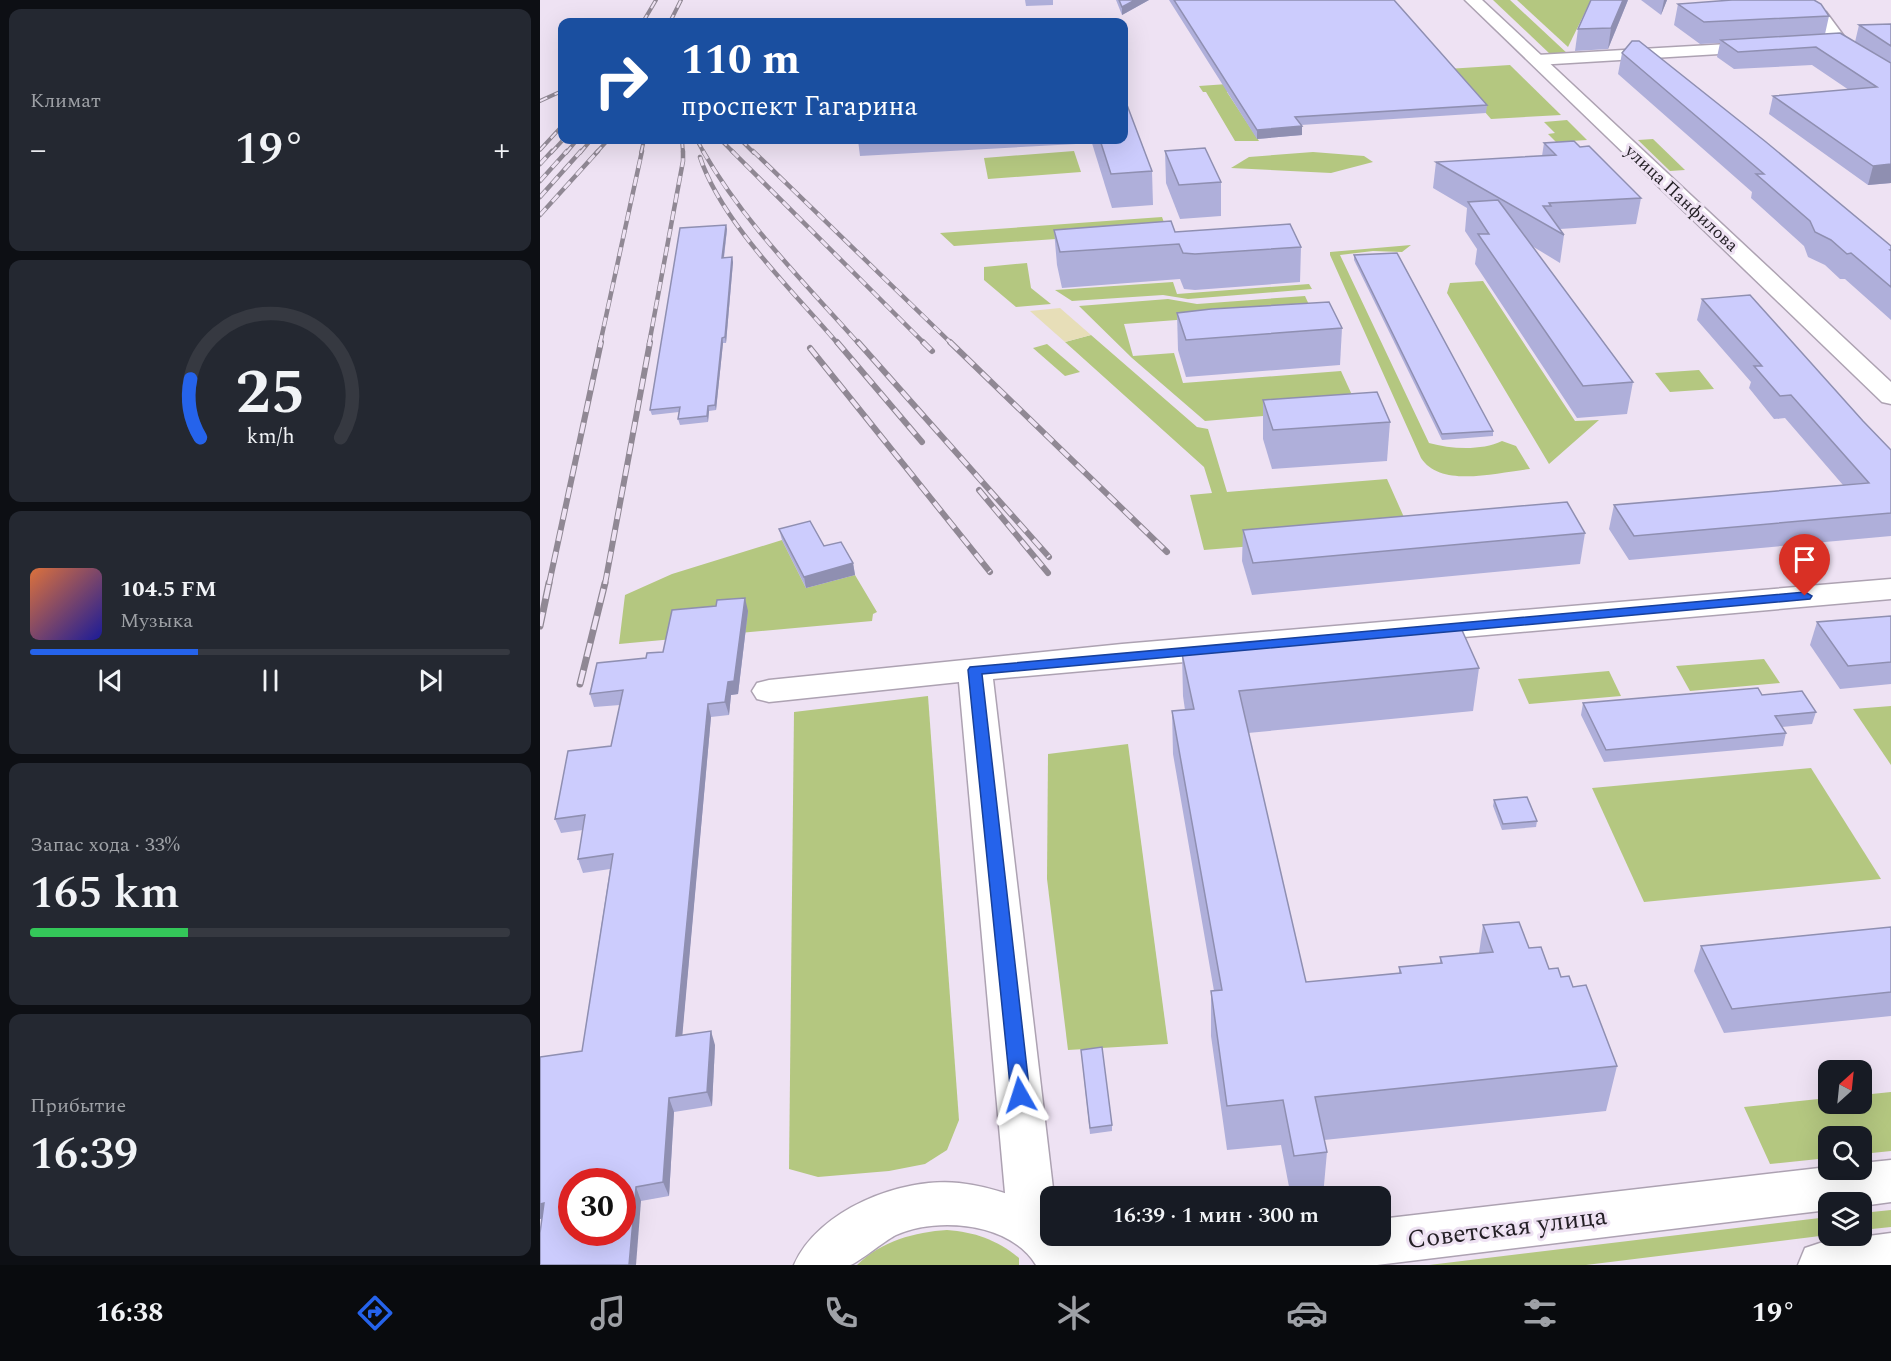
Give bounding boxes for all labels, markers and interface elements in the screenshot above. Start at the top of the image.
text: 110 m [681,29,800,92]
icon: right [582,42,660,120]
text: Климат [30,86,101,116]
text: проспект Гагарина [681,86,918,128]
text: 19° [235,115,305,184]
text: − [30,125,47,175]
text: + [494,125,510,175]
street label: улица Панфилова [1618,138,1745,259]
text: 25 [235,346,305,441]
text: km/h [246,421,294,454]
pin [1779,534,1830,596]
icon: arrive [1788,543,1821,576]
text: 104.5 FM [120,573,217,606]
text: Музыка [120,606,193,636]
icon: previous [94,664,127,697]
icon: pause [254,664,287,697]
icon: next [414,664,447,697]
text: Запас хода · 33% [30,830,180,860]
text: 165 km [30,859,180,928]
north arrow [1818,1060,1872,1114]
map controls [1818,1060,1872,1246]
position arrow [988,1063,1052,1127]
text: Прибытие [30,1091,126,1121]
text: 16:39 [30,1120,138,1189]
button: search [1818,1126,1872,1180]
speed limit sign: 30 [558,1168,636,1246]
button: layers [1818,1192,1872,1246]
street label: Советская улица [1405,1196,1610,1260]
text: 16:39 · 1 мин · 300 m [1112,1199,1319,1232]
text: 16:38 [95,1292,163,1334]
icon: directions [354,1292,396,1334]
icon: music [587,1292,629,1334]
icon: phone [820,1292,862,1334]
icon: climate [1053,1292,1095,1334]
icon: car [1286,1292,1328,1334]
icon: filters [1519,1292,1561,1334]
text: 19° [1752,1292,1796,1334]

